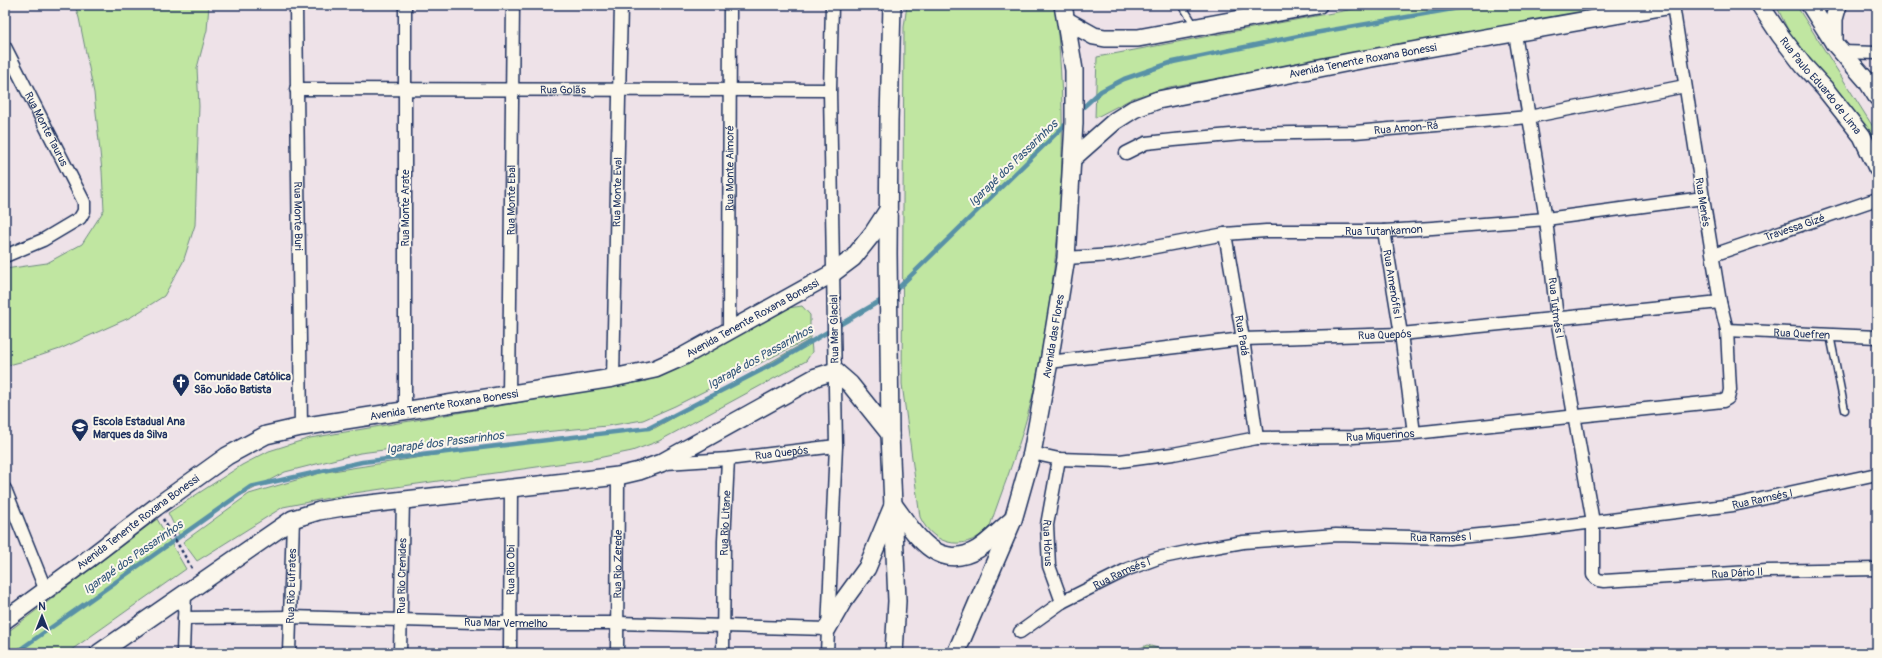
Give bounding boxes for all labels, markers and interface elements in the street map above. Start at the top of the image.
street label: Rua Paulo Eduardo de Lima [1777,35,1864,137]
street label: Avenida Tenente Roxana Bonessi [1288,41,1438,81]
street label: Rua Golãs [540,83,586,97]
street label: Rua Monte Taurus [22,90,71,169]
water label: Igarapé dos Passarinhos [966,116,1062,210]
street label: Rua Amon-Rá [1373,119,1439,137]
street label: Rua Monte Aimoré [723,125,737,211]
street label: Rua Monte Eval [610,157,625,227]
street label: Rua Monte Ebal [505,165,518,235]
street label: Rua Monte Arate [399,169,412,247]
street label: Rua Menés [1692,177,1713,228]
street label: Rua Monte Buri [291,181,305,251]
street label: Travessa Gizé [1762,211,1827,244]
street label: Rua Tutankamon [1345,223,1423,238]
street label: Rua Amenófis I [1380,249,1404,320]
street label: Avenida Tenente Roxana Bonessi [684,276,821,360]
street label: Rua Tutmés I [1545,277,1566,339]
street label: Avenida das Flores [1040,293,1067,379]
street label: Rua Mar Glacial [827,294,842,364]
street label: Rua Padá [1232,314,1251,357]
water label: Igarapé dos Passarinhos [705,321,817,393]
street label: Rua Quefren [1773,326,1831,342]
street label: Rua Quepós [1358,327,1412,342]
place label: Comunidade Católica São João Batista [194,370,291,396]
church icon: Comunidade Católica São João Batista [171,372,191,397]
street label: Avenida Tenente Roxana Bonessi [369,387,519,423]
place label: Escola Estadual Ana Marques da Silva [93,415,185,441]
school or university icon: Escola Estadual Ana Marques da Silva [70,417,90,442]
street label: Rua Miquerinos [1346,427,1415,444]
water label: Igarapé dos Passarinhos [386,428,506,457]
street label: Rua Quepós [754,443,809,463]
street label: Avenida Tenente Roxana Bonessi [74,472,202,573]
street label: Rua Ramsés I [1731,486,1794,512]
street label: Rua Rio Litane [718,490,733,556]
water label: Igarapé dos Passarinhos [81,516,187,597]
street label: Rua Hórus [1040,518,1055,567]
street label: Rua Rio Zerede [611,529,625,599]
street label: Rua Ramsés I [1410,530,1472,545]
street label: Rua Rio Crenides [395,538,409,614]
street label: Rua Rio Obi [504,545,518,595]
street label: Rua Rio Eufrates [284,548,299,624]
street label: Rua Ramsés I [1091,555,1152,592]
street label: Rua Dário II [1711,565,1764,581]
north arrow [22,596,62,636]
text: N [38,600,46,613]
street label: Rua Mar Vermelho [464,616,548,630]

